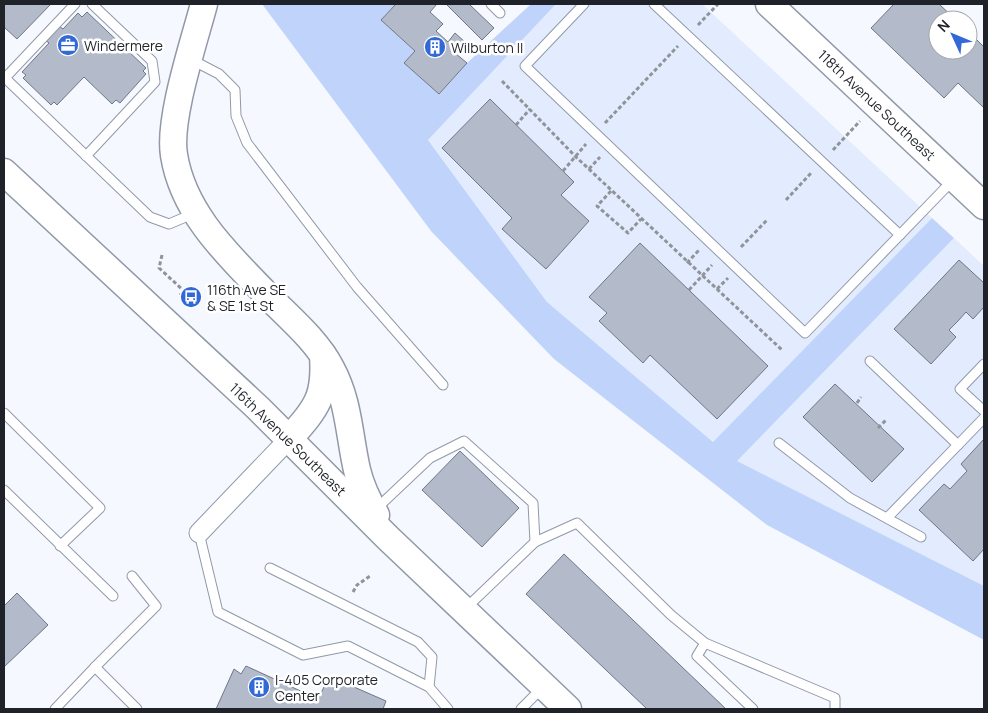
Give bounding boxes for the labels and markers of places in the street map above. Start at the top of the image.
office icon: Windermere [56,33,80,57]
building icon: Wilburton II [423,35,447,59]
place label: Windermere [84,36,163,55]
place label: Wilburton II [451,38,523,57]
place label: 116th Ave SE & SE 1st St [207,280,286,315]
bus stop icon: 116th Ave SE & SE 1st St [179,285,203,309]
place label: I-405 Corporate Center [275,670,378,705]
building icon: I-405 Corporate Center [247,675,271,699]

